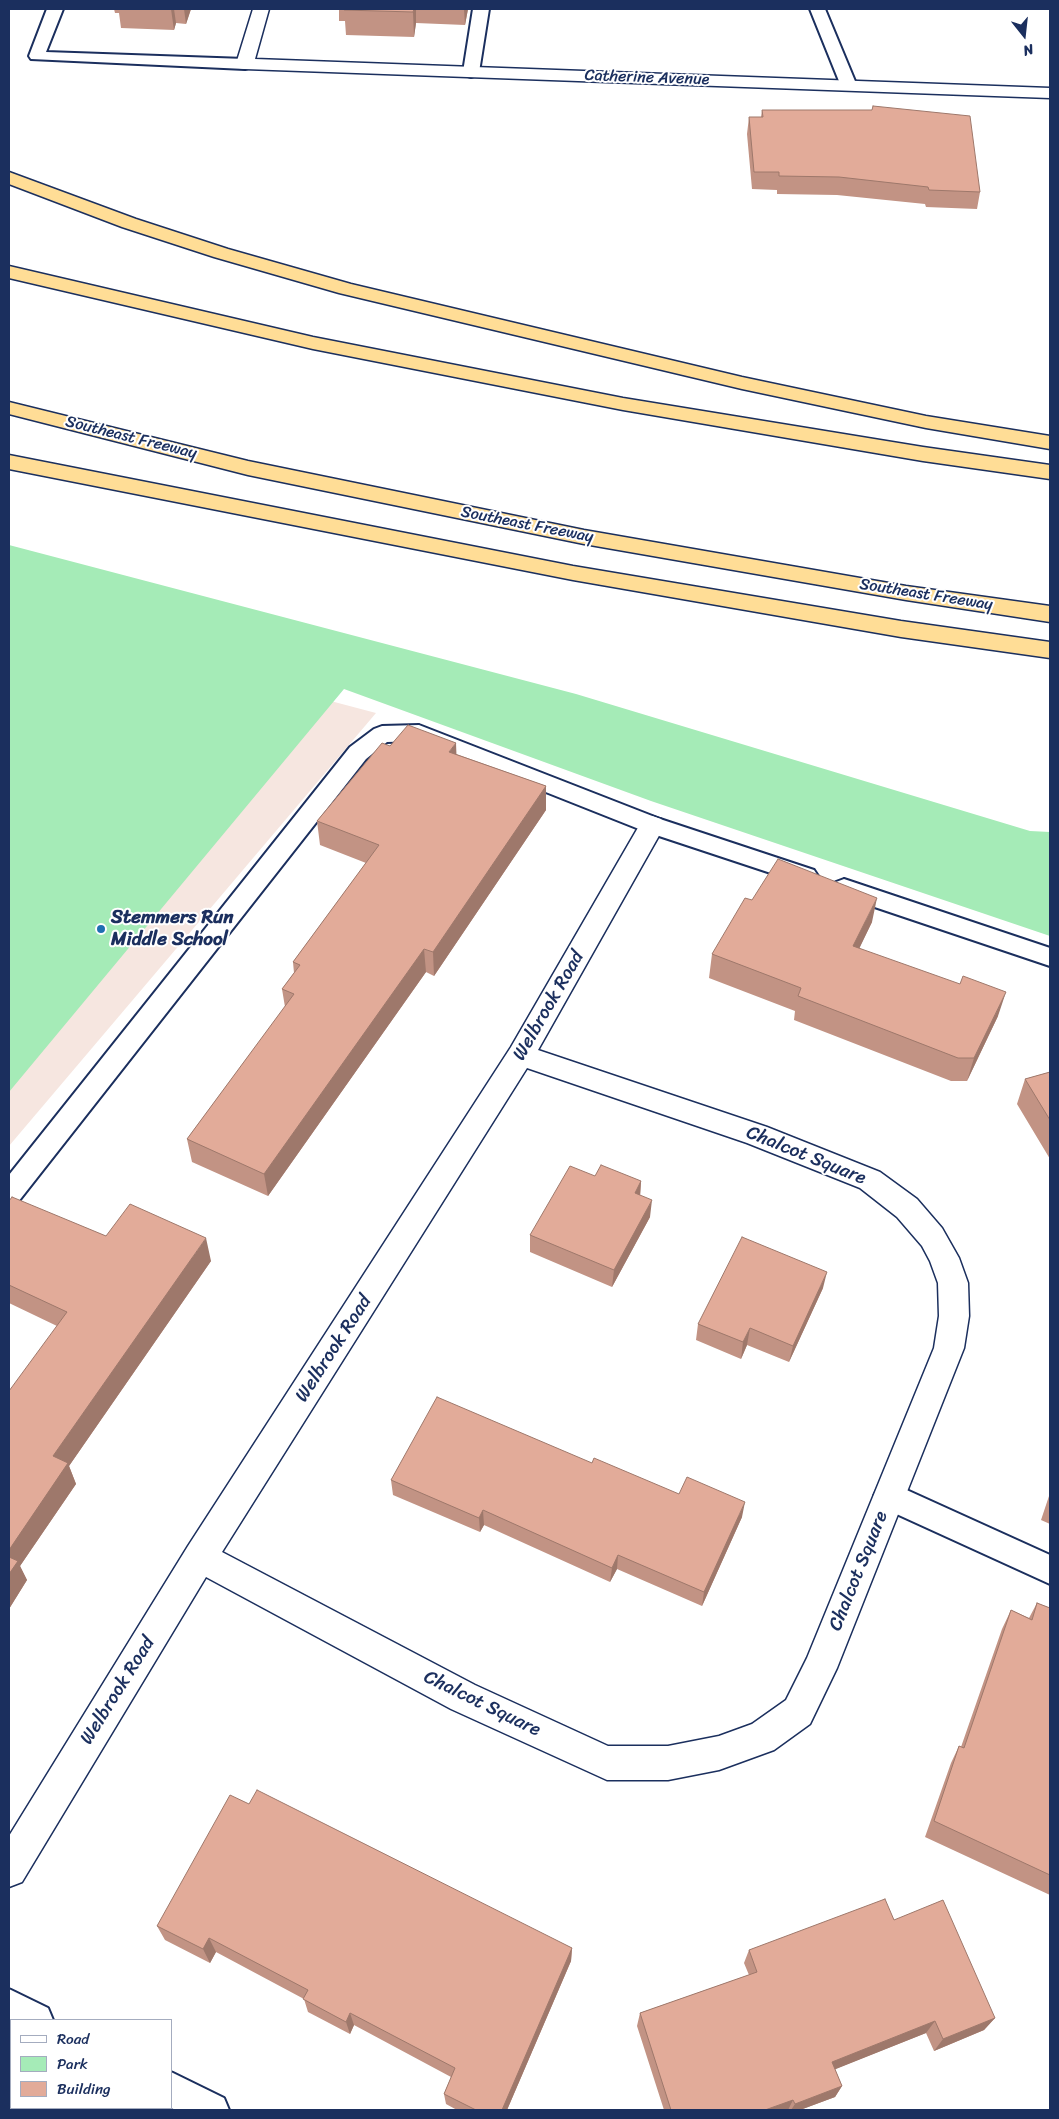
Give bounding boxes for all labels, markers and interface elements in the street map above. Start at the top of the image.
north arrow [999,10,1049,60]
text: N [1020,37,1036,63]
street label: Catherine Avenue [584,66,710,90]
street label: Southeast Freeway [63,412,199,464]
street label: Southeast Freeway [459,503,595,547]
street label: Southeast Freeway [858,575,994,615]
place label: Stemmers Run Middle School [111,907,233,951]
marker: Stemmers Run Middle School [95,923,107,935]
street label: Welbrook Road [508,947,590,1065]
street label: Chalcot Square [743,1122,869,1190]
street label: Welbrook Road [291,1291,377,1407]
street label: Chalcot Square [825,1508,893,1634]
street label: Welbrook Road [76,1633,160,1749]
street label: Chalcot Square [420,1666,544,1742]
legend [10,2019,172,2109]
text: Road [57,2026,89,2052]
text: Park [57,2051,88,2077]
text: Building [57,2076,111,2102]

